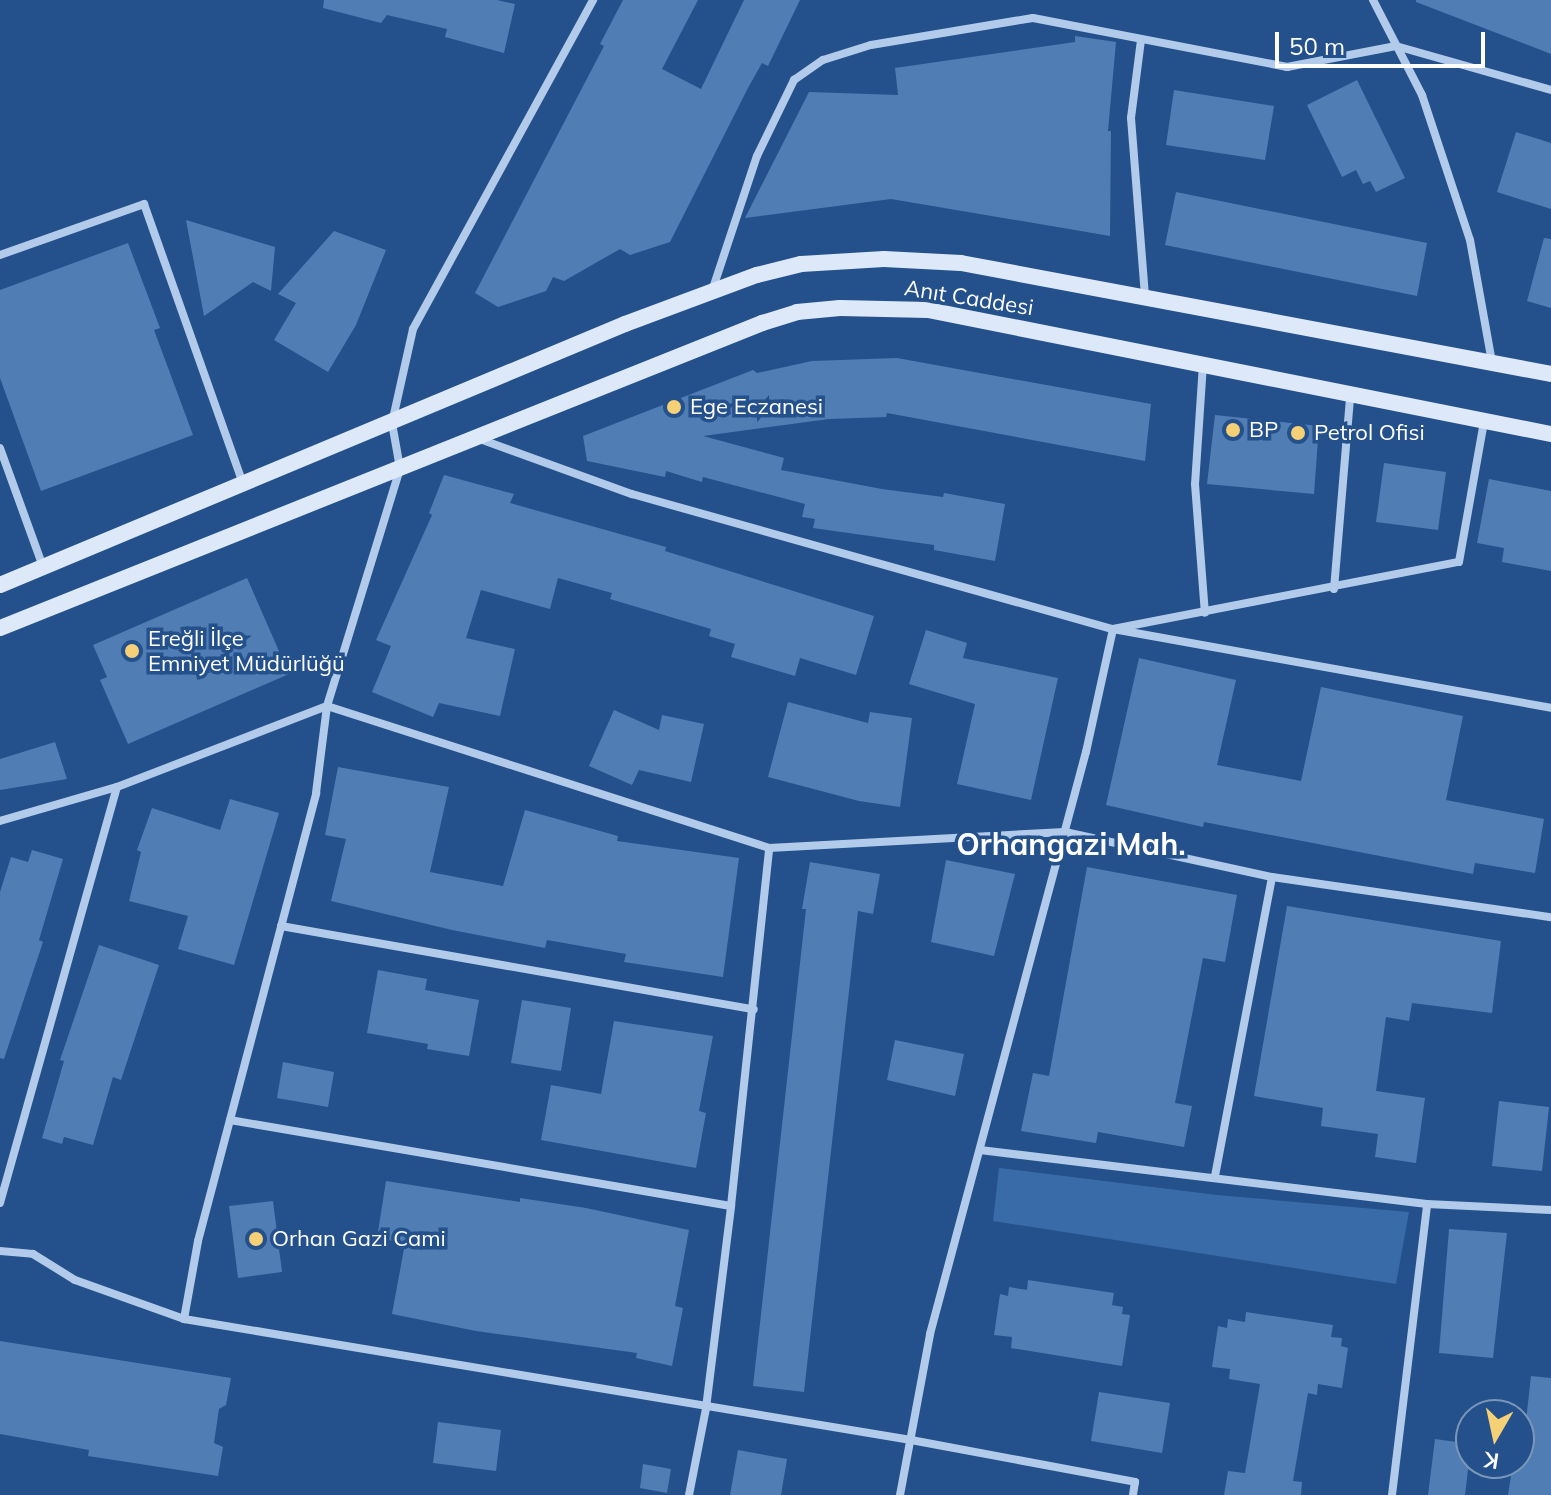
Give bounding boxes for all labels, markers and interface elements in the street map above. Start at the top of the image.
scale bar [1279,16,1489,66]
text: 50 m [1289,31,1345,61]
street label: Anıt Caddesi [903,275,1035,321]
place label: Ege Eczanesi [690,394,823,420]
marker: Ege Eczanesi [665,398,683,416]
place label: BP [1249,417,1278,443]
place label: Petrol Ofisi [1314,420,1425,446]
marker: BP [1224,421,1242,439]
marker: Petrol Ofisi [1289,424,1307,442]
place label: Ereğli İlçe Emniyet Müdürlüğü [148,625,345,676]
marker: Ereğli İlçe Emniyet Müdürlüğü [123,642,141,660]
district label: Orhangazi Mah. [956,826,1186,862]
place label: Orhan Gazi Cami [272,1226,446,1252]
marker: Orhan Gazi Cami [247,1230,265,1248]
north arrow [1455,1399,1535,1479]
text: K [1482,1446,1501,1476]

